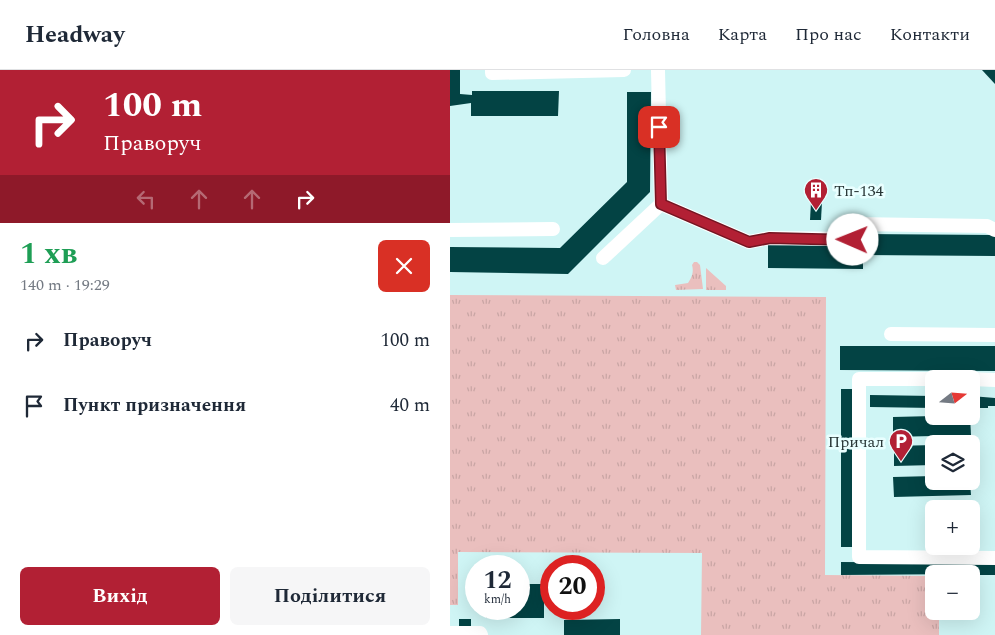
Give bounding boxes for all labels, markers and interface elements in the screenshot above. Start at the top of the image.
text: Headway [25,17,125,53]
text: Головна [623,21,690,48]
text: Карта [718,21,767,48]
text: Про нас [795,21,862,48]
text: Контакти [890,21,970,48]
text: 100 m [103,79,202,132]
icon: right [20,90,85,155]
pin [638,106,680,148]
icon: arrive [645,113,673,141]
text: Праворуч [103,127,201,160]
building icon: Тп-134 [803,177,829,211]
place label: Тп-134 [834,179,884,203]
icon: left [132,185,160,213]
icon: ahead [185,185,213,213]
icon: ahead [238,185,266,213]
icon: right [291,185,319,213]
position arrow [826,213,878,265]
text: 1 хв [20,231,77,277]
button: close [378,240,430,292]
text: 140 m · 19:29 [20,273,110,297]
text: Праворуч [63,326,152,355]
text: 100 m [380,326,430,355]
icon: right [20,327,48,355]
north arrow [925,370,980,425]
map controls [925,370,980,620]
text: Пункт призначення [63,391,246,420]
text: 40 m [390,391,430,420]
icon: arrive [20,392,48,420]
parking icon: Причал [888,428,914,462]
place label: Причал [828,430,884,454]
button: layers [925,435,980,490]
button: + [925,500,980,555]
speed limit sign: 20 [540,555,605,620]
text: 12 [483,562,512,600]
button: − [925,565,980,620]
button: Вихід [20,567,220,625]
button: Поділитися [230,567,430,625]
text: km/h [484,590,511,609]

